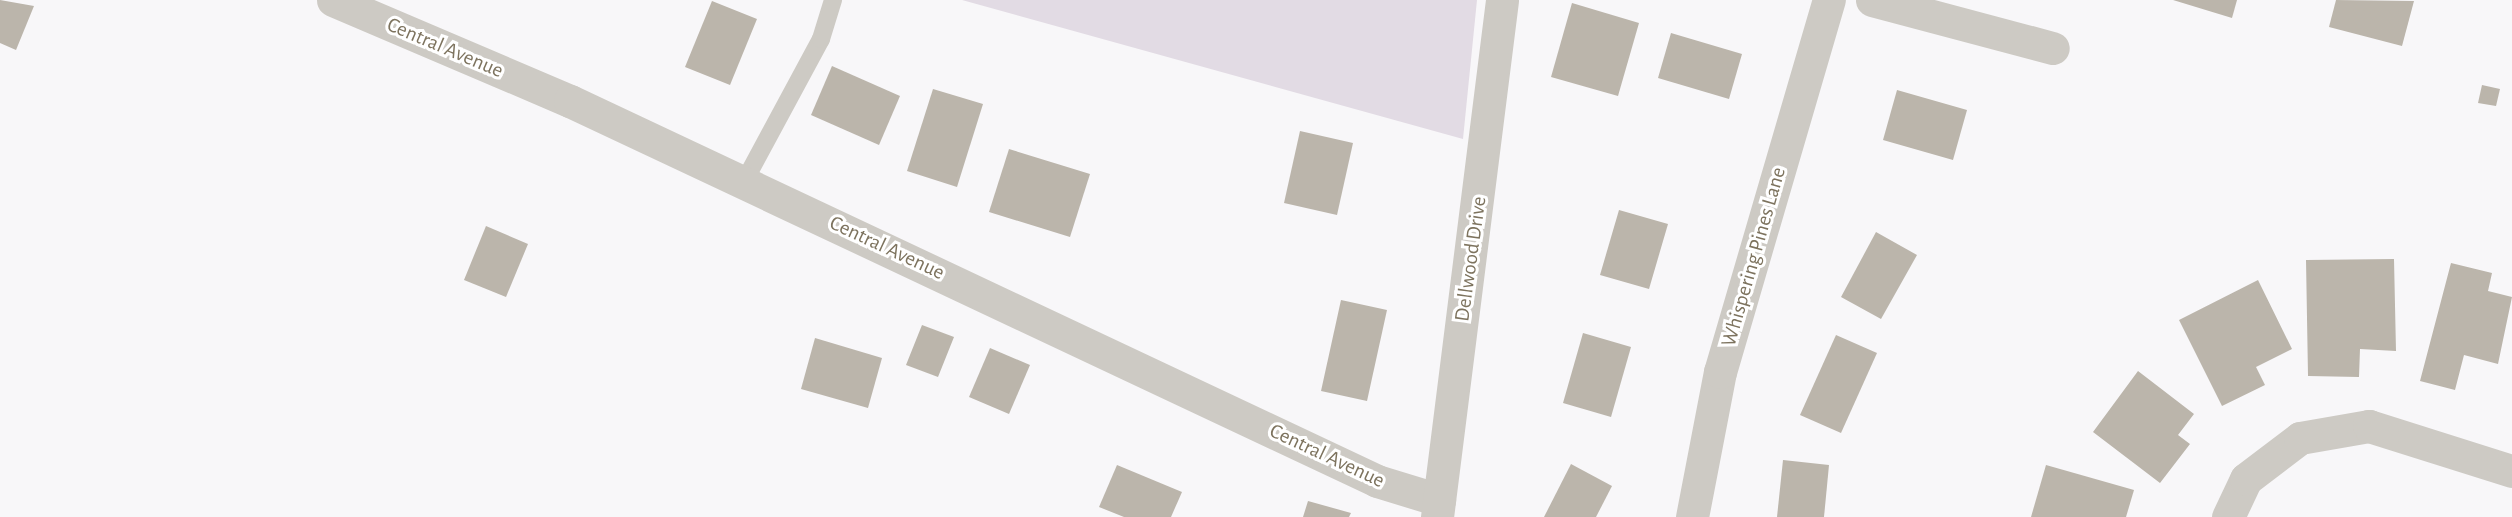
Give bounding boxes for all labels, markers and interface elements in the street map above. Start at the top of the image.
street label: Central Avenue [383,12,507,84]
street label: Whispering Pines Lane [1716,164,1792,350]
street label: Dellwood Drive [1450,195,1492,323]
street label: Central Avenue [826,210,948,286]
street label: Central Avenue [1266,418,1388,494]

